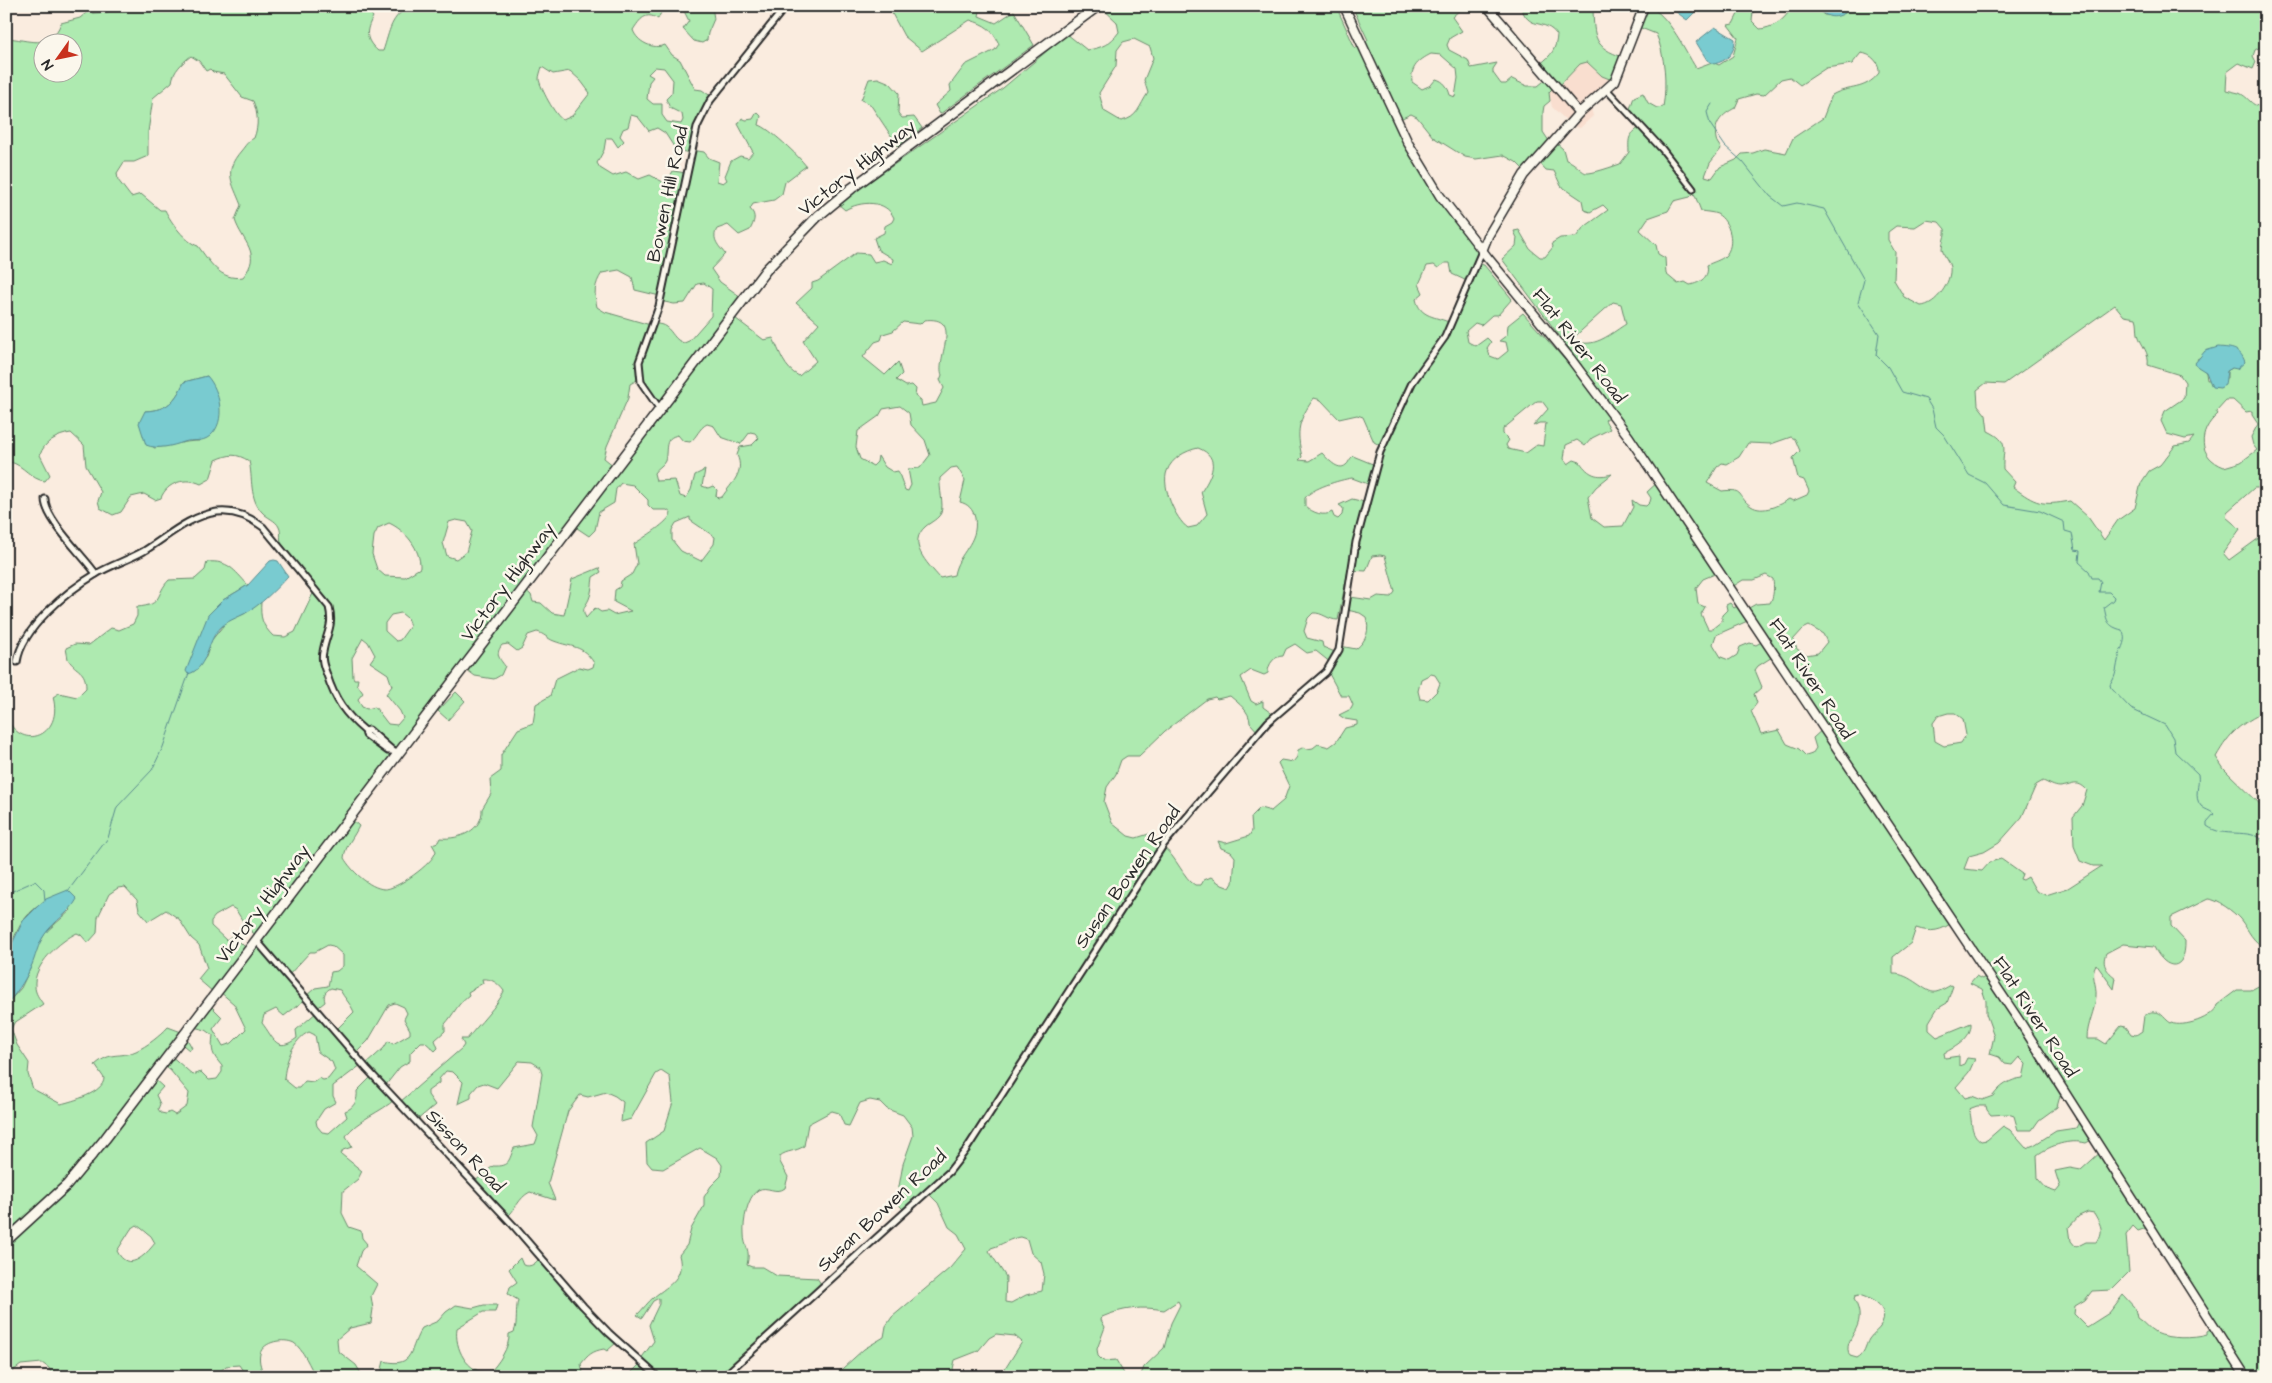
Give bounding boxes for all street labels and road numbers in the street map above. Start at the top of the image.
street label: Victory Highway [792,113,923,223]
street label: Bowen Hill Road [640,123,696,265]
street label: Flat River Road [1525,283,1633,409]
street label: Victory Highway [454,516,563,648]
street label: Flat River Road [1762,613,1860,745]
street label: Susan Bowen Road [1069,800,1188,954]
street label: Victory Highway [209,838,318,970]
street label: Flat River Road [1986,951,2084,1083]
street label: Sisson Road [419,1103,511,1199]
street label: Susan Bowen Road [811,1143,953,1278]

